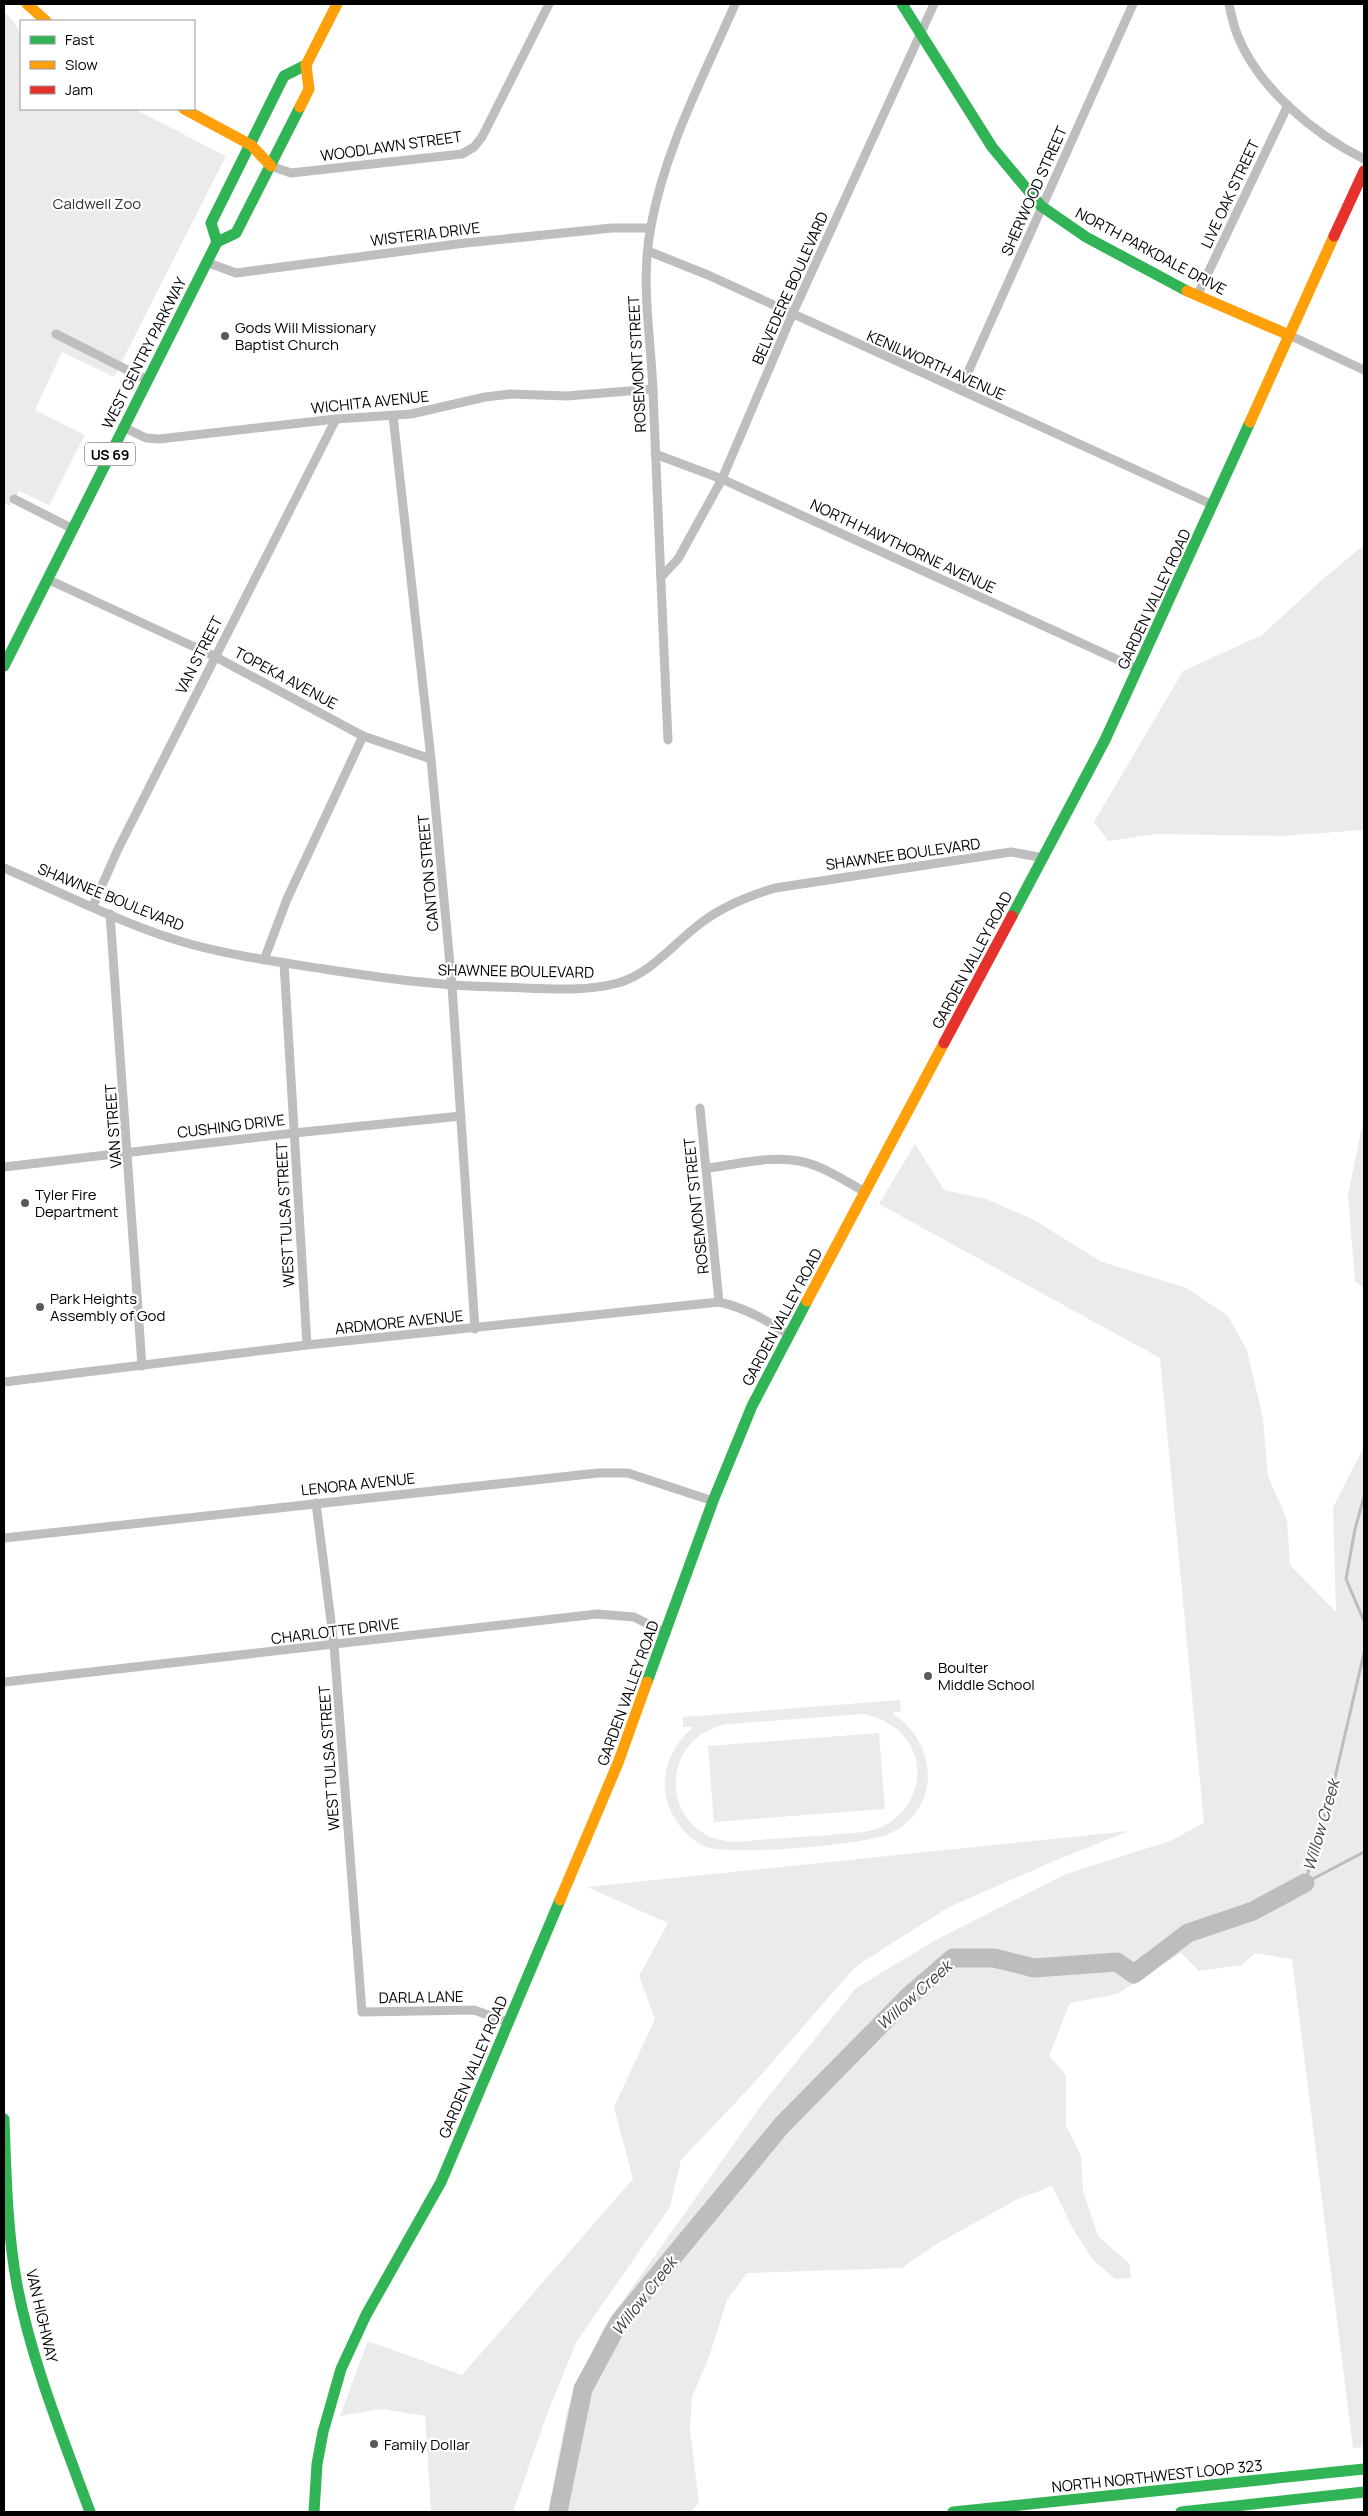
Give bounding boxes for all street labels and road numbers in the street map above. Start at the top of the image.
street label: SHERWOOD STREET [996,123,1072,259]
street label: WOODLAWN STREET [319,126,463,166]
street label: LIVE OAK STREET [1196,136,1264,252]
street label: NORTH PARKDALE DRIVE [1072,202,1230,300]
street label: BELVEDERE BOULEVARD [747,208,833,368]
street label: WISTERIA DRIVE [369,217,481,251]
street label: WEST GENTRY PARKWAY [97,273,192,432]
street label: ROSEMONT STREET [623,295,651,433]
street label: KENILWORTH AVENUE [864,325,1008,405]
street label: WICHITA AVENUE [310,385,430,419]
road number: US 69 [85,442,135,466]
street label: NORTH HAWTHORNE AVENUE [807,494,999,598]
street label: GARDEN VALLEY ROAD [1112,525,1196,673]
street label: VAN STREET [170,613,228,697]
street label: TOPEKA AVENUE [231,642,341,714]
street label: CANTON STREET [412,814,444,932]
street label: SHAWNEE BOULEVARD [824,833,982,875]
street label: SHAWNEE BOULEVARD [35,858,187,936]
street label: GARDEN VALLEY ROAD [927,888,1017,1032]
street label: SHAWNEE BOULEVARD [438,959,594,983]
street label: VAN STREET [100,1083,126,1169]
street label: CUSHING DRIVE [176,1109,286,1143]
street label: ROSEMONT STREET [678,1137,714,1275]
street label: WEST TULSA STREET [271,1142,299,1288]
street label: GARDEN VALLEY ROAD [737,1245,827,1389]
street label: ARDMORE AVENUE [334,1305,464,1339]
street label: LENORA AVENUE [300,1468,416,1500]
street label: CHARLOTTE DRIVE [270,1613,400,1649]
street label: GARDEN VALLEY ROAD [592,1618,664,1768]
street label: WEST TULSA STREET [313,1685,345,1831]
street label: DARLA LANE [378,1986,464,2008]
street label: GARDEN VALLEY ROAD [433,1993,513,2141]
street label: VAN HIGHWAY [21,2267,63,2365]
street label: NORTH NORTHWEST LOOP 323 [1051,2454,1263,2498]

